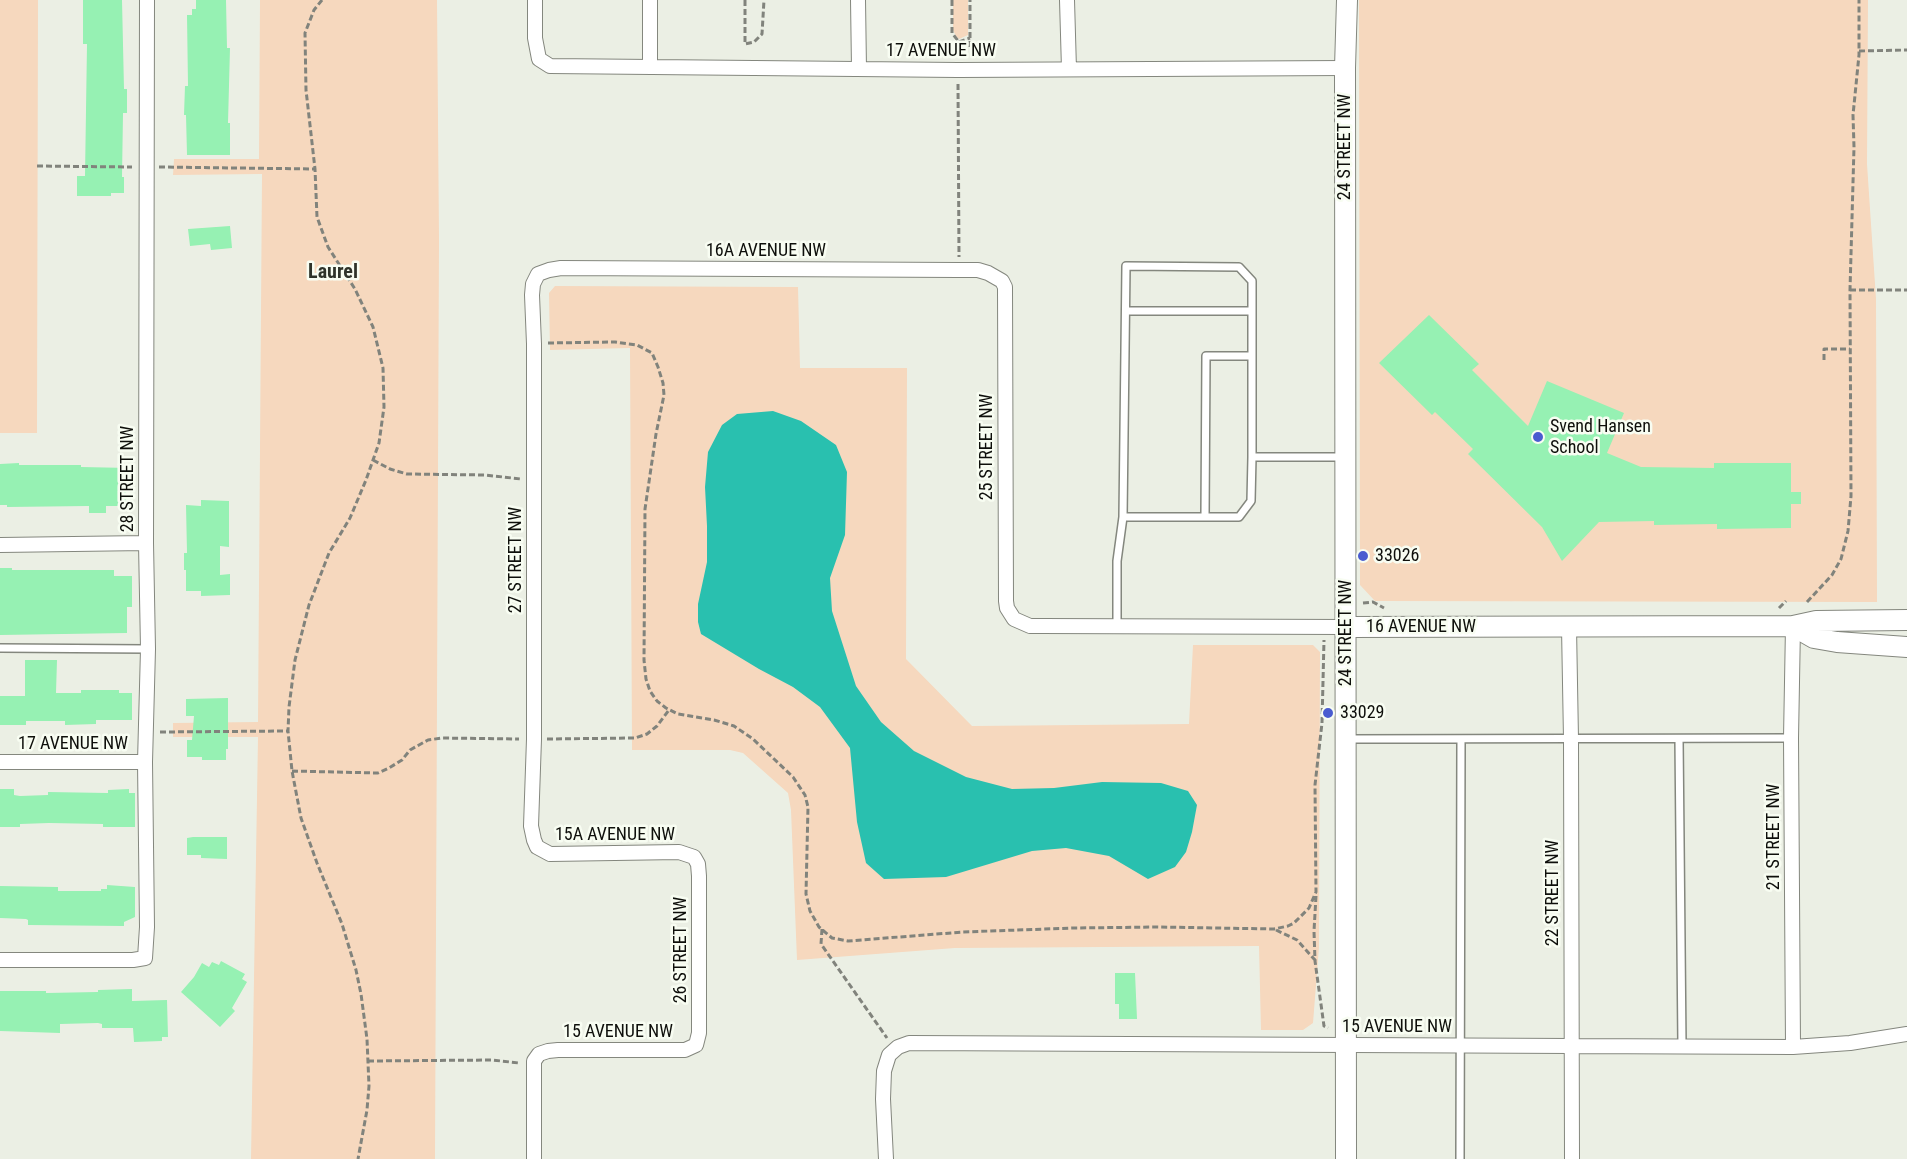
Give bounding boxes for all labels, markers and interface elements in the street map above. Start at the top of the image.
street label: 17 AVENUE NW [886,40,996,62]
street label: 24 STREET NW [1334,94,1356,200]
street label: 16A AVENUE NW [706,240,826,262]
district label: Laurel [308,261,358,285]
street label: 25 STREET NW [976,394,998,500]
place label: Svend Hansen School [1550,416,1651,458]
street label: 28 STREET NW [117,426,139,532]
marker: Svend Hansen School [1531,430,1545,444]
street label: 27 STREET NW [505,507,527,613]
place label: 33026 [1375,545,1419,567]
marker: 33026 [1356,549,1370,563]
street label: 24 STREET NW [1335,580,1357,686]
street label: 16 AVENUE NW [1366,616,1476,638]
place label: 33029 [1340,702,1384,724]
marker: 33029 [1321,706,1335,720]
street label: 17 AVENUE NW [18,733,128,755]
street label: 21 STREET NW [1763,784,1785,890]
street label: 15A AVENUE NW [555,824,675,846]
street label: 22 STREET NW [1542,840,1564,946]
street label: 26 STREET NW [670,897,692,1003]
street label: 15 AVENUE NW [1342,1016,1452,1038]
street label: 15 AVENUE NW [563,1021,673,1043]

